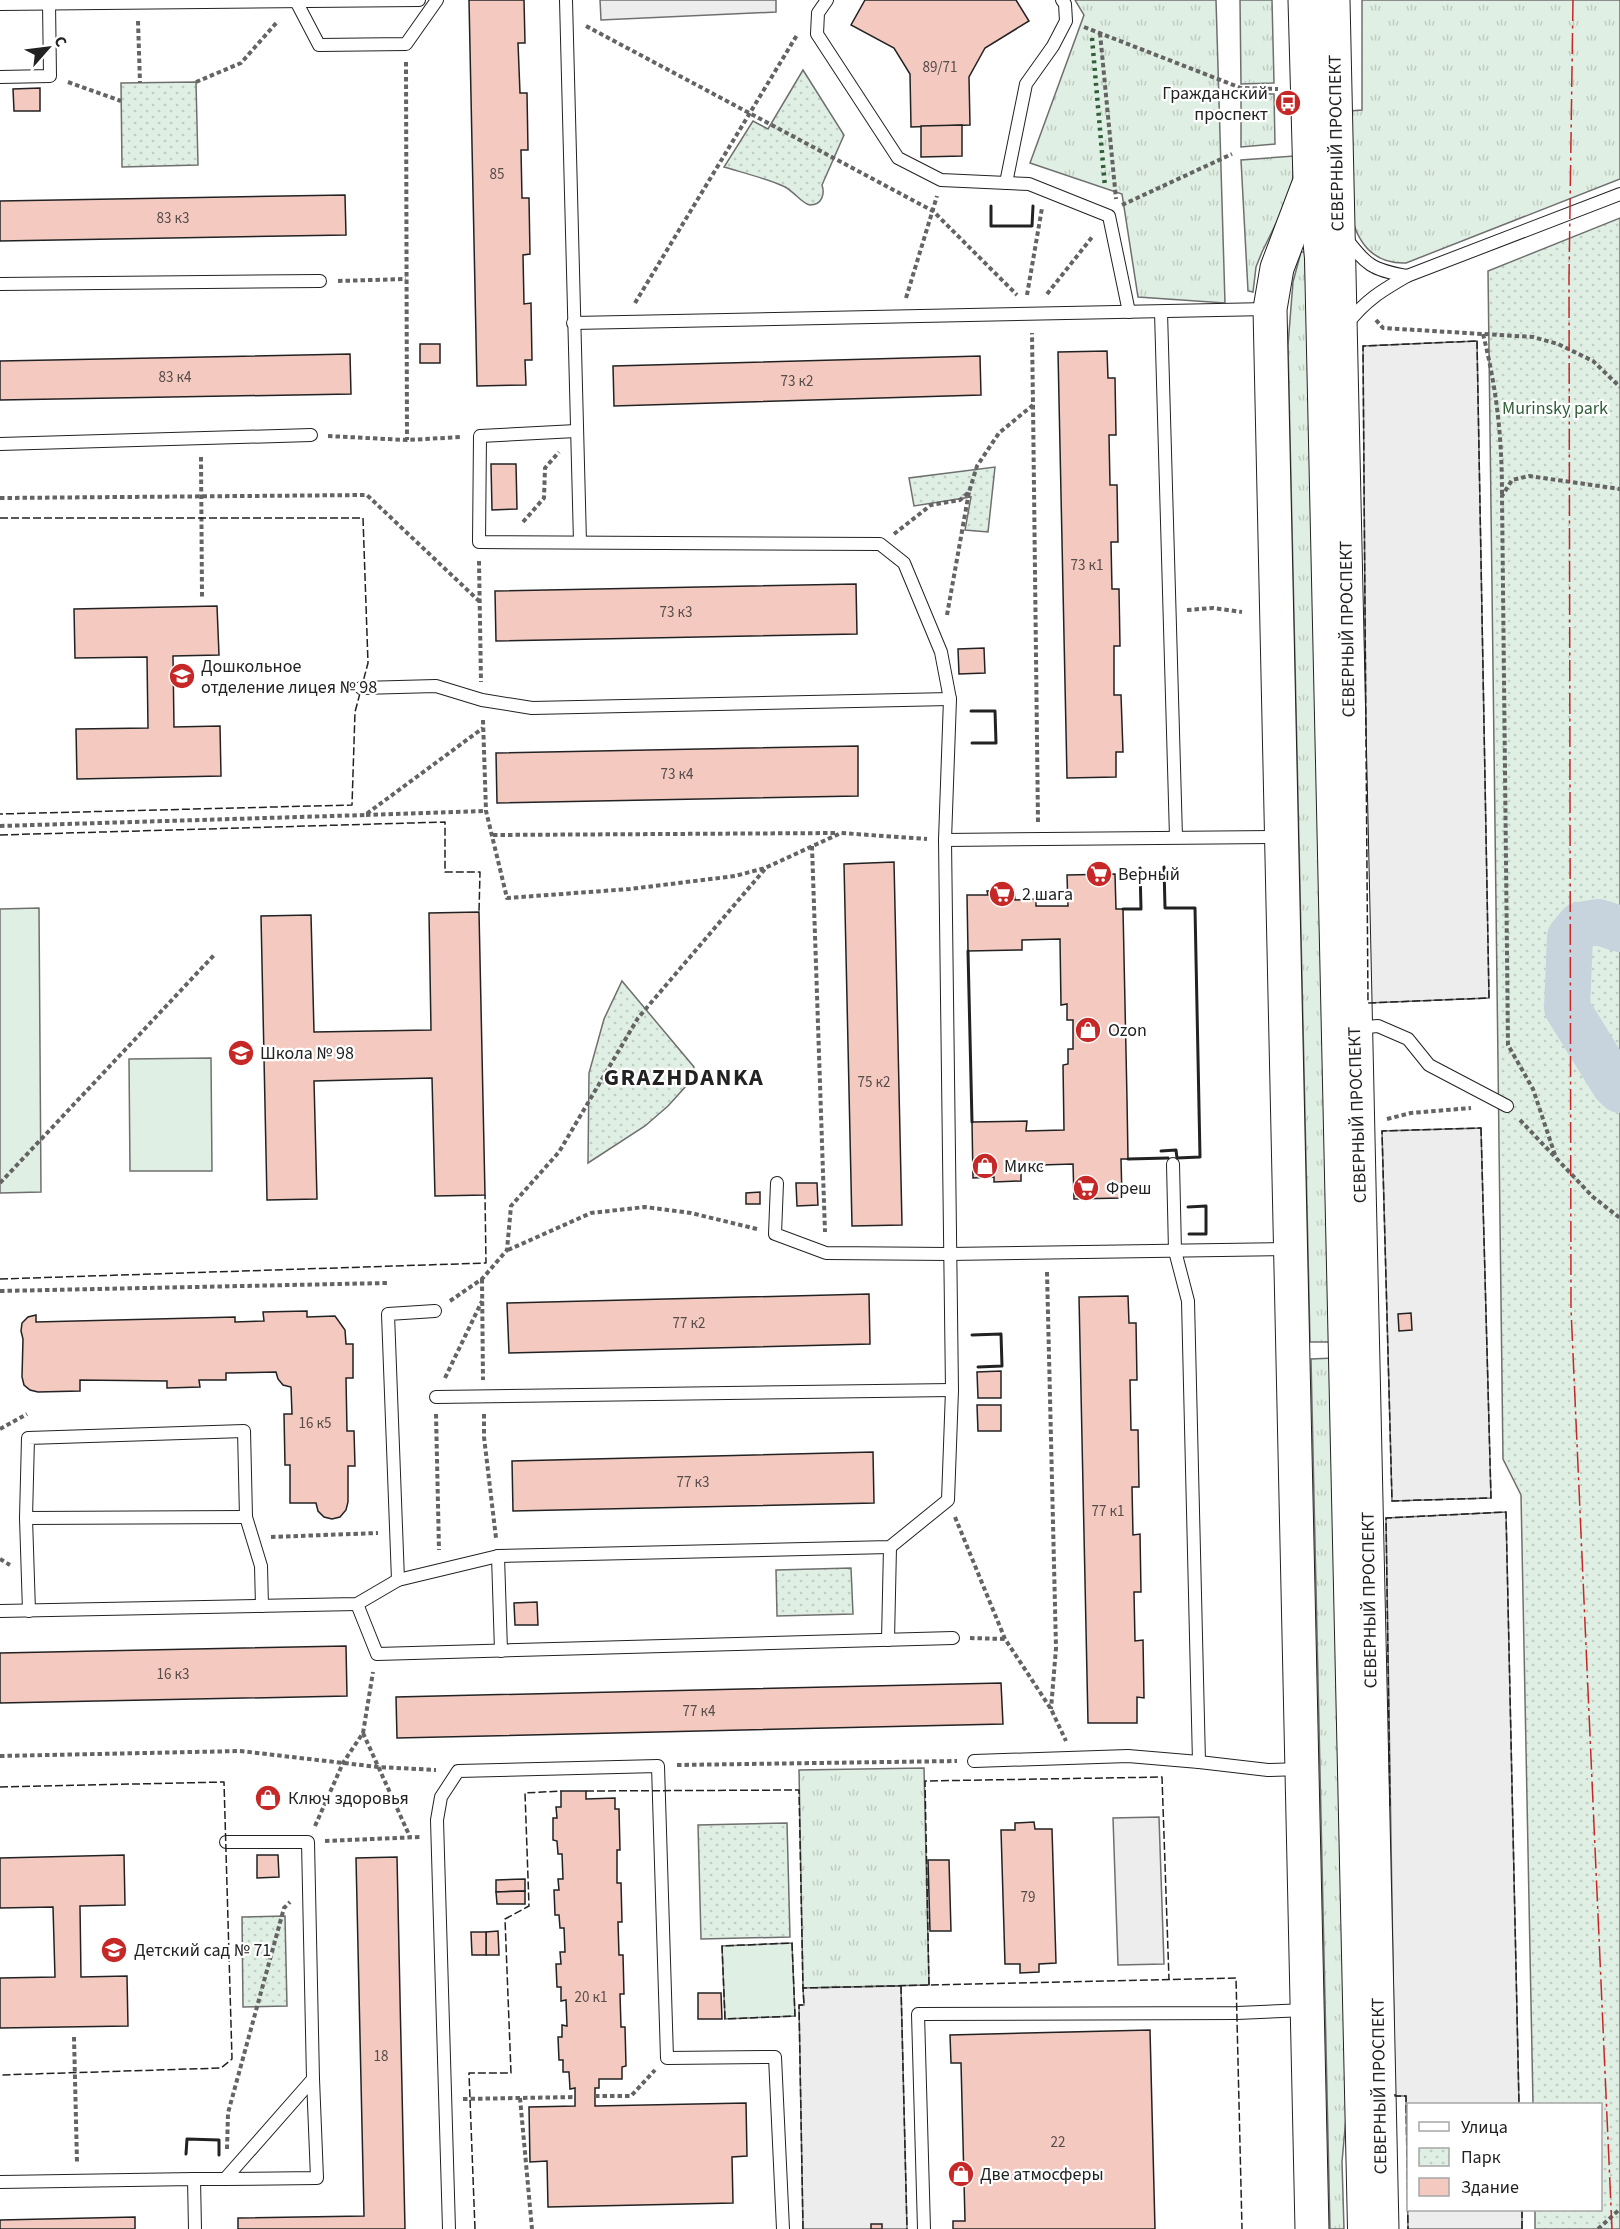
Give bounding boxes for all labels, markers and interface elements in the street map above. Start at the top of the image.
north arrow [18,18,78,78]
text: С [48,32,72,51]
street label: СЕВЕРНЫЙ ПРОСПЕКТ [1322,54,1351,232]
house number: 89/71 [922,57,958,78]
place label: Гражданский проспект [1162,81,1268,127]
bus stop icon: Гражданский проспект [1273,88,1303,118]
house number: 85 [490,164,504,185]
house number: 83 к3 [157,208,189,229]
house number: 83 к4 [159,367,192,388]
house number: 73 к2 [781,371,813,392]
park label: Murinsky park [1502,396,1608,421]
street label: СЕВЕРНЫЙ ПРОСПЕКТ [1333,540,1362,718]
house number: 73 к1 [1071,555,1103,576]
house number: 73 к3 [660,602,692,623]
place label: Дошкольное отделение лицея № 98 [201,654,377,700]
school or university icon: Дошкольное отделение лицея № 98 [167,661,197,691]
house number: 73 к4 [661,764,694,785]
supermarket icon: Верный [1084,859,1114,889]
place label: Верный [1118,862,1180,887]
supermarket icon: 2 шага [987,879,1017,909]
place label: 2 шага [1022,882,1073,907]
shop icon: Ozon [1073,1015,1103,1045]
place label: Ozon [1108,1018,1147,1043]
street label: СЕВЕРНЫЙ ПРОСПЕКТ [1342,1026,1373,1204]
school or university icon: Школа № 98 [226,1038,256,1068]
place label: Школа № 98 [260,1041,354,1066]
district label: GRAZHDANKA [604,1060,764,1095]
house number: 75 к2 [858,1072,890,1093]
shop icon: Микс [970,1151,1000,1181]
place label: Микс [1004,1154,1044,1179]
supermarket icon: Фреш [1071,1173,1101,1203]
place label: Фреш [1106,1176,1152,1201]
house number: 77 к2 [673,1313,705,1334]
house number: 16 к5 [299,1413,331,1434]
house number: 77 к3 [677,1472,709,1493]
house number: 77 к1 [1092,1501,1124,1522]
street label: СЕВЕРНЫЙ ПРОСПЕКТ [1355,1511,1384,1689]
house number: 16 к3 [157,1664,189,1685]
house number: 77 к4 [683,1701,716,1722]
shop icon: Ключ здоровья [253,1783,283,1813]
place label: Ключ здоровья [288,1786,409,1811]
house number: 79 [1021,1887,1035,1908]
school or university icon: Детский сад № 71 [99,1935,129,1965]
place label: Детский сад № 71 [134,1938,271,1963]
house number: 20 к1 [575,1987,607,2008]
street label: СЕВЕРНЫЙ ПРОСПЕКТ [1365,1997,1394,2175]
house number: 18 [374,2046,388,2067]
legend [1407,2103,1602,2211]
text: Улица [1461,2115,1508,2140]
house number: 22 [1051,2132,1065,2153]
text: Парк [1461,2145,1501,2170]
shop icon: Две атмосферы [946,2159,976,2189]
place label: Две атмосферы [980,2162,1104,2187]
text: Здание [1461,2175,1519,2200]

